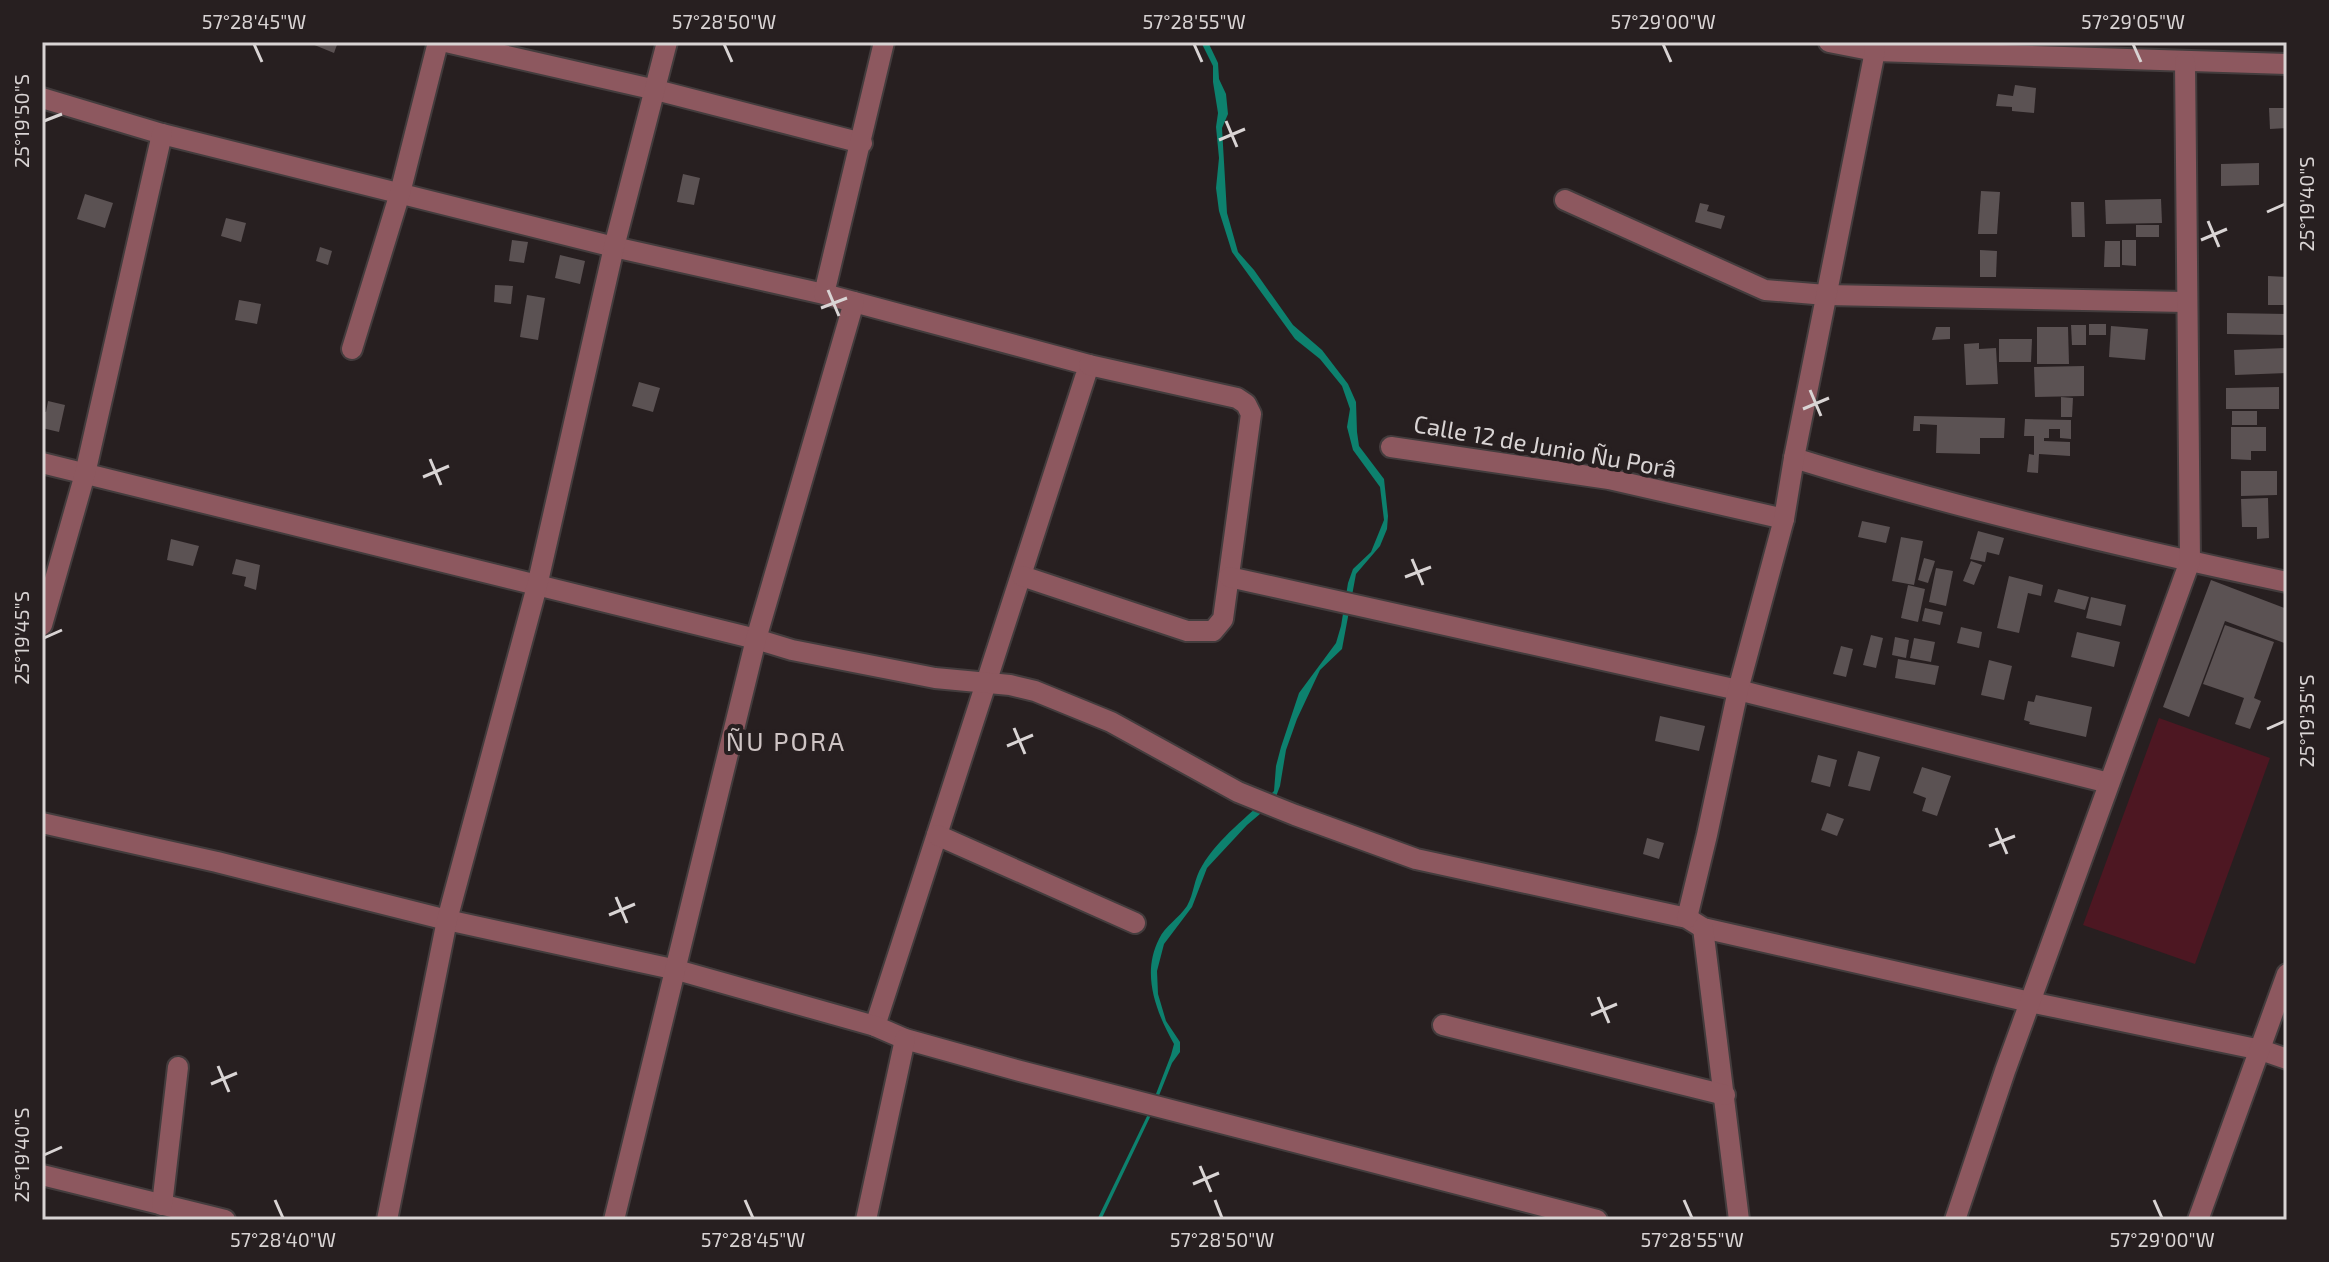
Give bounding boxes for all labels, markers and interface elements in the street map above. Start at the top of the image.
text: 57°28'45"W [202,9,306,33]
text: 57°28'50"W [672,9,776,33]
text: 57°28'55"W [1142,9,1246,33]
text: 57°29'00"W [1610,9,1716,33]
text: 57°29'05"W [2081,9,2185,33]
text: 25°19'50"S [9,74,33,168]
text: 25°19'40"S [2294,156,2318,252]
street label: Calle 12 de Junio Ñu Porâ [1412,408,1679,483]
text: 25°19'45"S [9,591,33,685]
text: 25°19'35"S [2294,675,2318,767]
district label: ÑU PORA [726,725,846,756]
text: 25°19'40"S [9,1107,33,1203]
text: 57°28'40"W [230,1227,336,1251]
text: 57°28'45"W [701,1227,805,1251]
text: 57°28'50"W [1170,1227,1274,1251]
text: 57°28'55"W [1640,1227,1744,1251]
text: 57°29'00"W [2109,1227,2215,1251]

